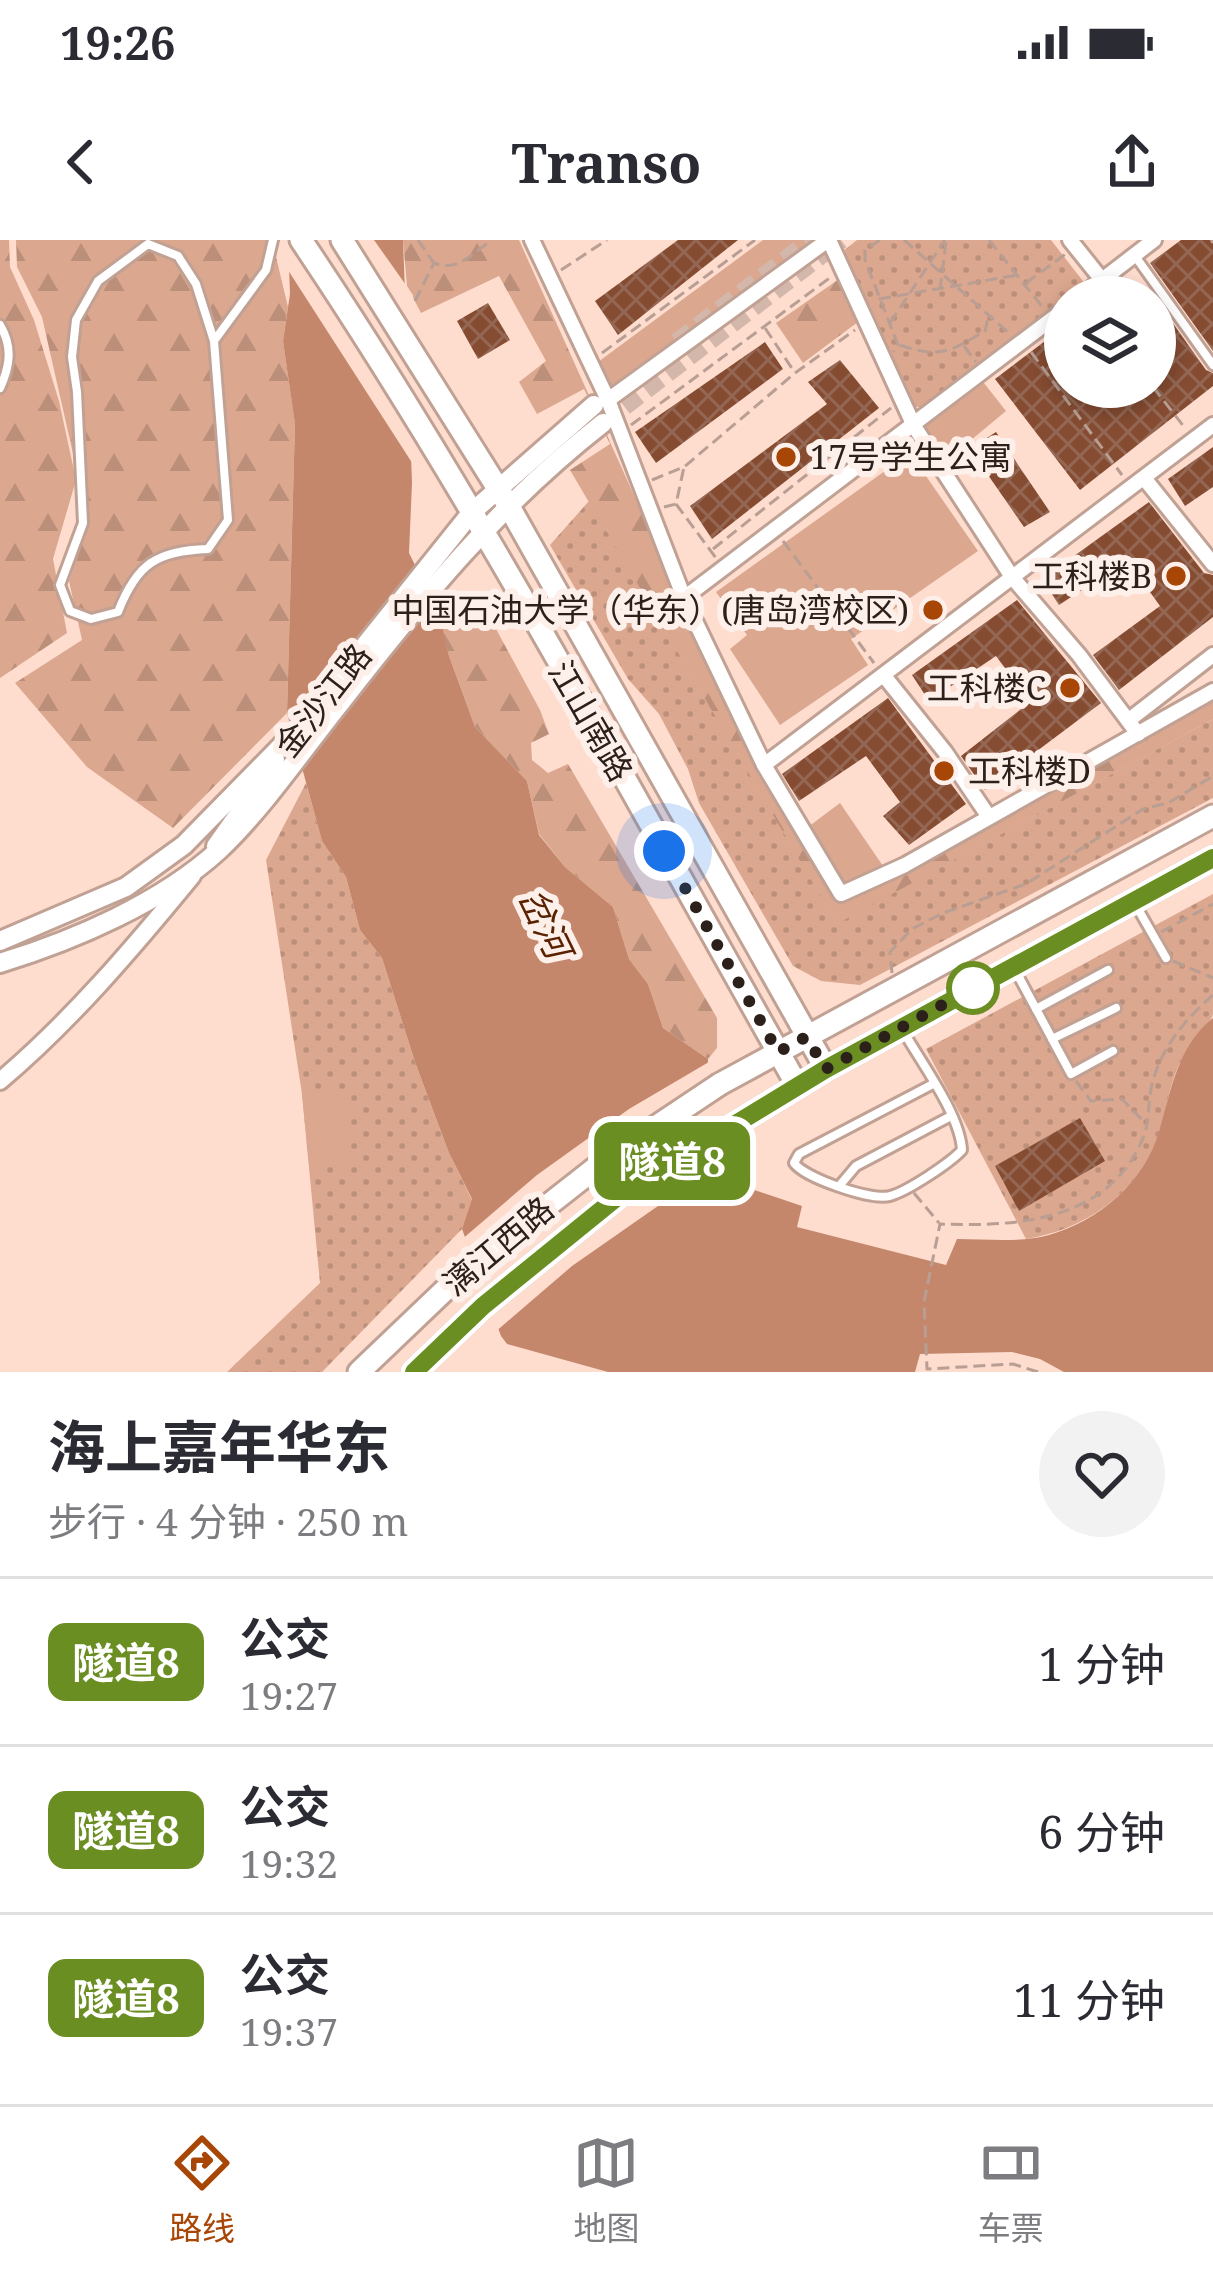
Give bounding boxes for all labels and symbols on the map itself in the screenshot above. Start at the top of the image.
place label: 17号学生公寓 [810,434,1012,479]
marker: 17号学生公寓 [773,444,799,470]
place label: 工科楼B [1031,553,1152,598]
marker: 工科楼B [1163,563,1189,589]
place label: 中国石油大学（华东）(唐岛湾校区) [391,587,909,632]
marker: 中国石油大学（华东）(唐岛湾校区) [920,597,946,623]
street label: 金沙江路 [264,634,381,766]
street label: 江山南路 [539,652,644,789]
place label: 工科楼C [927,665,1046,710]
marker: 工科楼C [1057,675,1083,701]
place label: 工科楼D [968,748,1091,793]
marker: 工科楼D [931,758,957,784]
your location [634,821,694,881]
water label: 岔河 [508,880,586,971]
unlabelled marker [948,963,998,1013]
line badge: 隧道8 [603,1122,741,1200]
street label: 漓江西路 [433,1186,563,1305]

